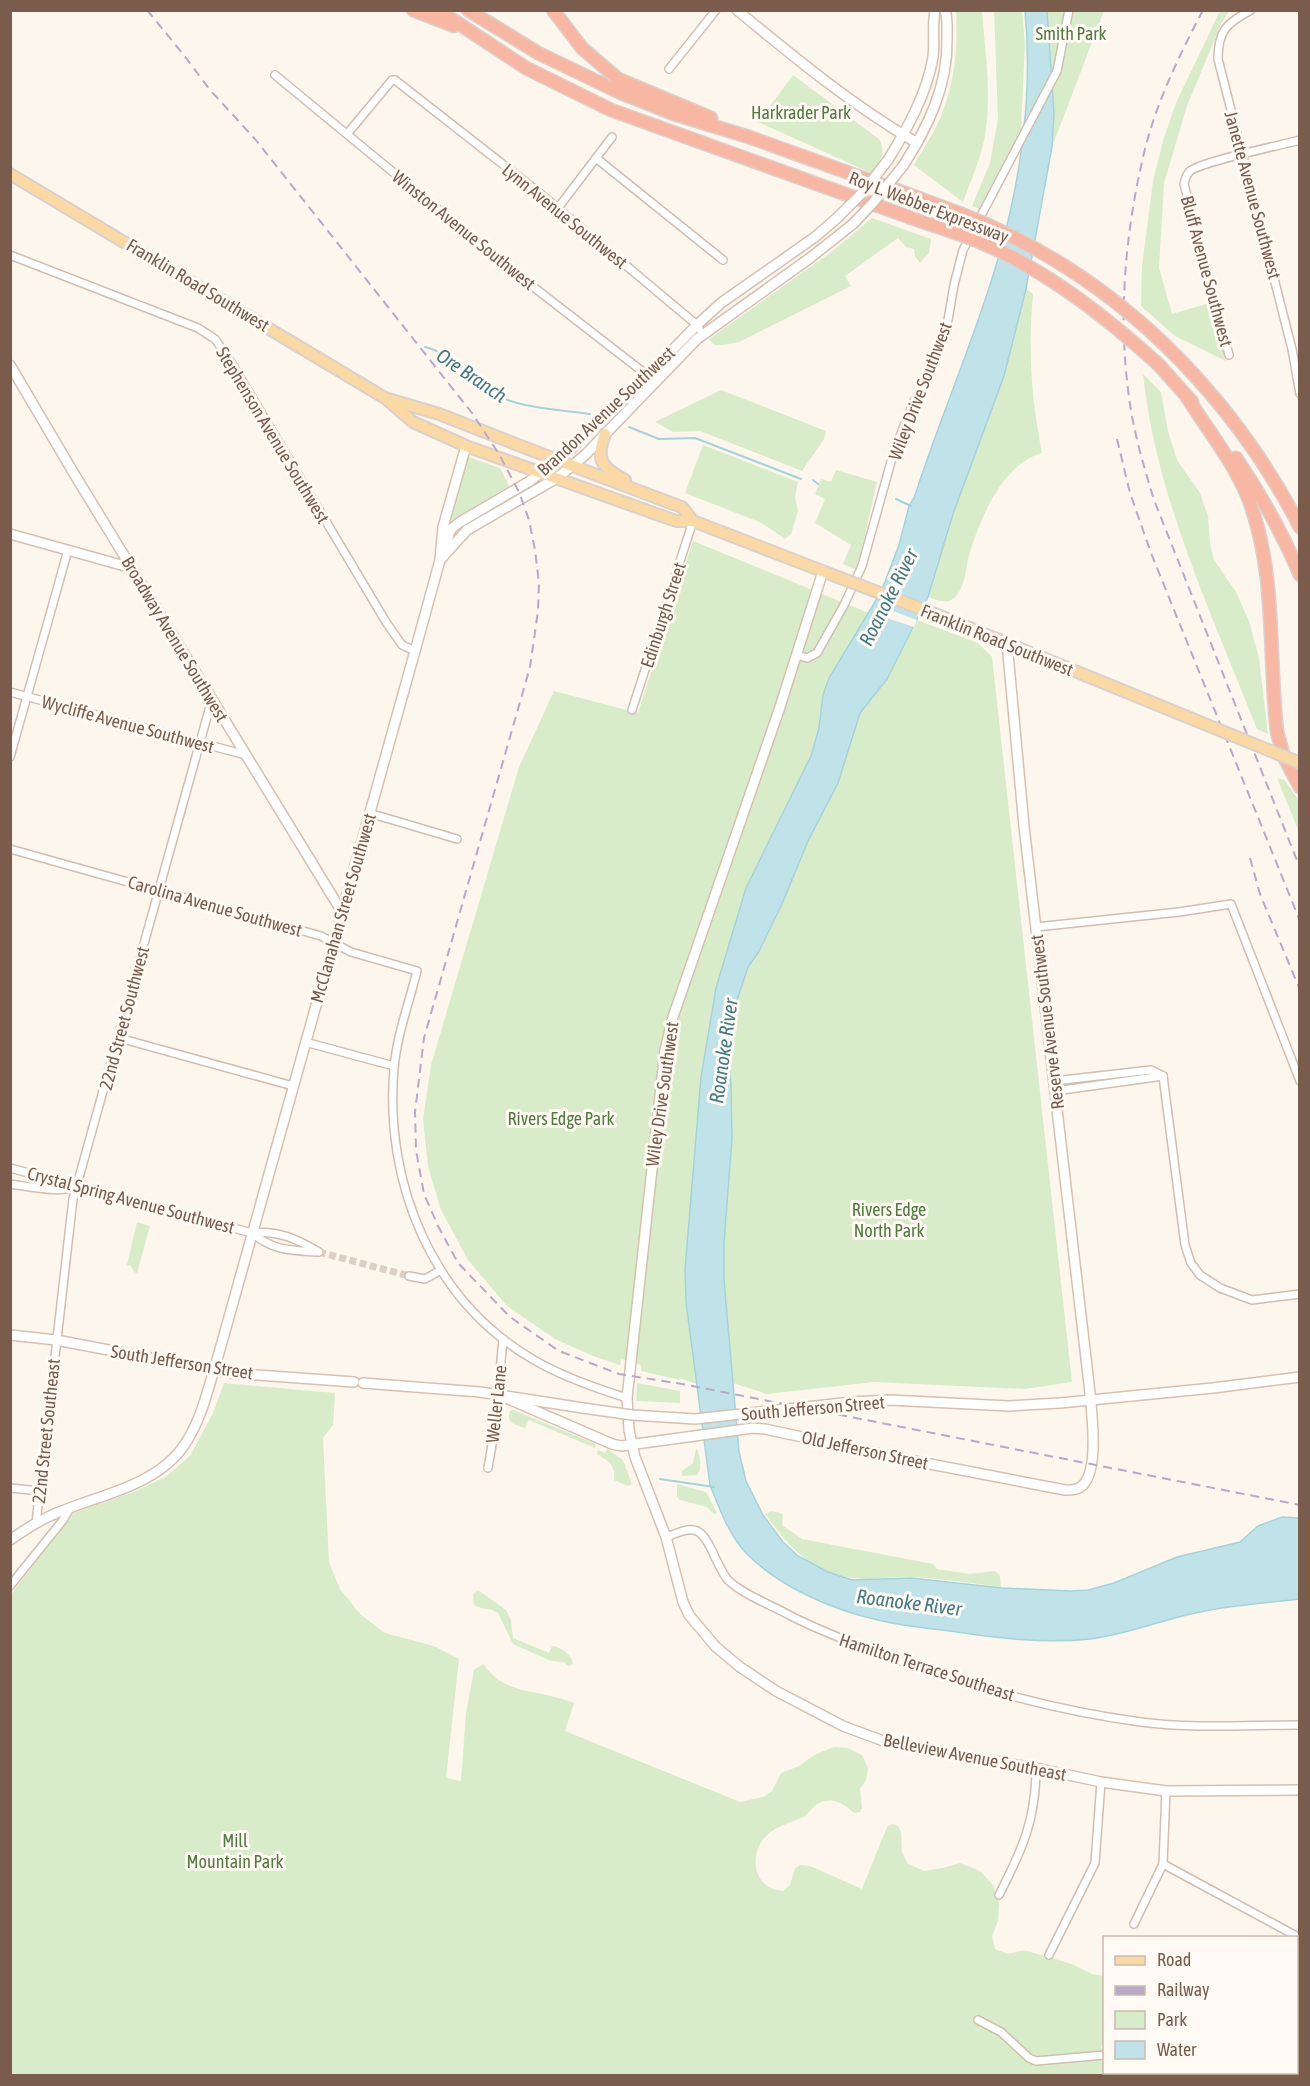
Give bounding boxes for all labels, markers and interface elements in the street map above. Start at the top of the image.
park label: Smith Park [1035,23,1107,44]
park label: Harkrader Park [751,102,851,123]
street label: Janette Avenue Southwest [1220,109,1286,281]
street label: Lynn Avenue Southwest [498,159,632,273]
street label: Winston Avenue Southwest [388,166,540,294]
street label: Roy L. Webber Expressway [846,167,1012,247]
street label: Bluff Avenue Southwest [1177,193,1237,349]
street label: Franklin Road Southwest [123,234,273,336]
street label: Wiley Drive Southwest [884,319,956,463]
street label: Brandon Avenue Southwest [533,342,679,480]
street label: Stephenson Avenue Southwest [212,343,334,527]
water label: Ore Branch [433,343,512,407]
water label: Roanoke River [854,544,923,649]
street label: Broadway Avenue Southwest [117,552,233,726]
street label: Edinburgh Street [636,560,690,670]
street label: Franklin Road Southwest [918,600,1076,680]
street label: Wycliffe Avenue Southwest [40,691,216,757]
street label: McClanahan Street Southwest [306,811,380,1005]
street label: Carolina Avenue Southwest [126,871,304,941]
street label: Reserve Avenue Southwest [1026,933,1068,1111]
street label: 22nd Street Southwest [95,944,153,1092]
water label: Roanoke River [704,996,742,1105]
street label: Wiley Drive Southwest [641,1020,683,1168]
park label: Rivers Edge Park [508,1108,615,1129]
street label: Crystal Spring Avenue Southwest [25,1162,237,1238]
park label: Rivers Edge North Park [852,1199,926,1241]
street label: South Jefferson Street [109,1340,255,1384]
street label: 22nd Street Southeast [28,1358,64,1504]
street label: Weller Lane [481,1364,511,1444]
street label: South Jefferson Street [740,1391,886,1425]
street label: Old Jefferson Street [800,1426,930,1474]
water label: Roanoke River [855,1584,964,1620]
street label: Hamilton Terrace Southeast [837,1629,1017,1705]
street label: Belleview Avenue Southeast [882,1729,1068,1785]
park label: Mill Mountain Park [187,1830,284,1872]
legend [1103,1936,1298,2074]
text: Road [1157,1949,1191,1970]
text: Railway [1157,1979,1209,2000]
text: Park [1157,2009,1187,2030]
text: Water [1157,2039,1197,2060]

